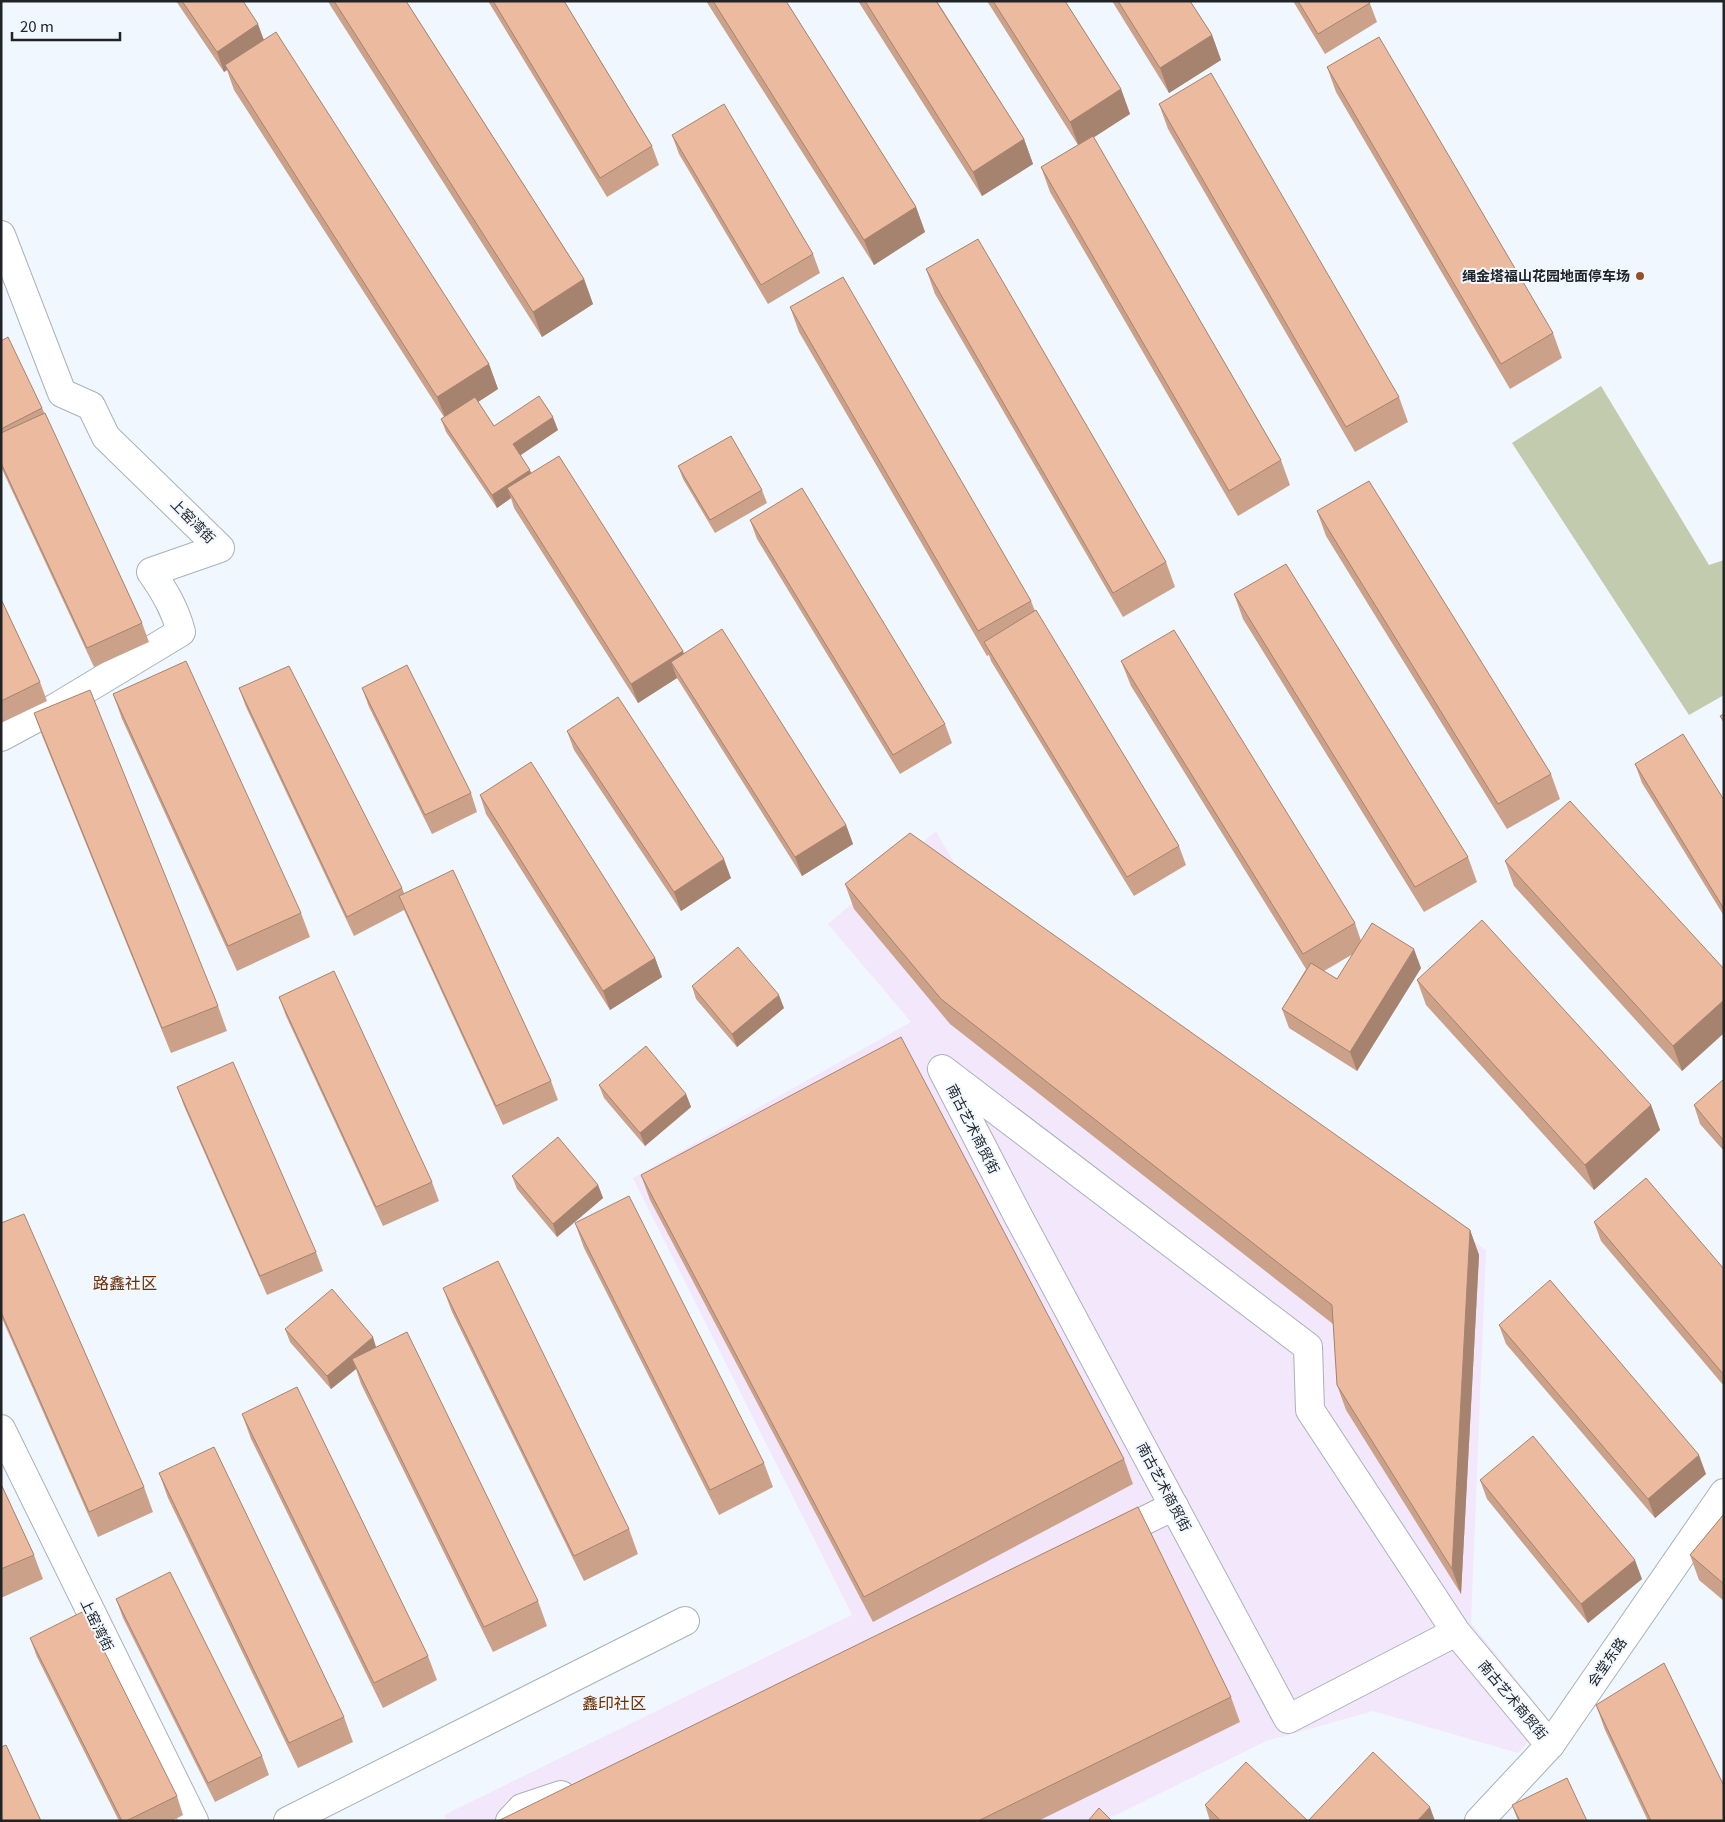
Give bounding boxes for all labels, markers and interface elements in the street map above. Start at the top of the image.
scale bar [12,10,120,42]
text: 20 m [20,15,54,36]
place label: 绳金塔福山花园地面停车场 [1462,265,1630,285]
marker: 绳金塔福山花园地面停车场 [1634,270,1646,282]
street label: 上窑湾街 [167,493,221,547]
street label: 南古艺术商贸街 [943,1080,1005,1177]
district label: 路鑫社区 [93,1270,157,1294]
street label: 南古艺术商贸街 [1133,1439,1197,1534]
street label: 上窑湾街 [77,1595,119,1654]
street label: 会堂东路 [1582,1633,1630,1690]
street label: 南古艺术商贸街 [1475,1655,1553,1743]
district label: 鑫印社区 [582,1690,646,1714]

